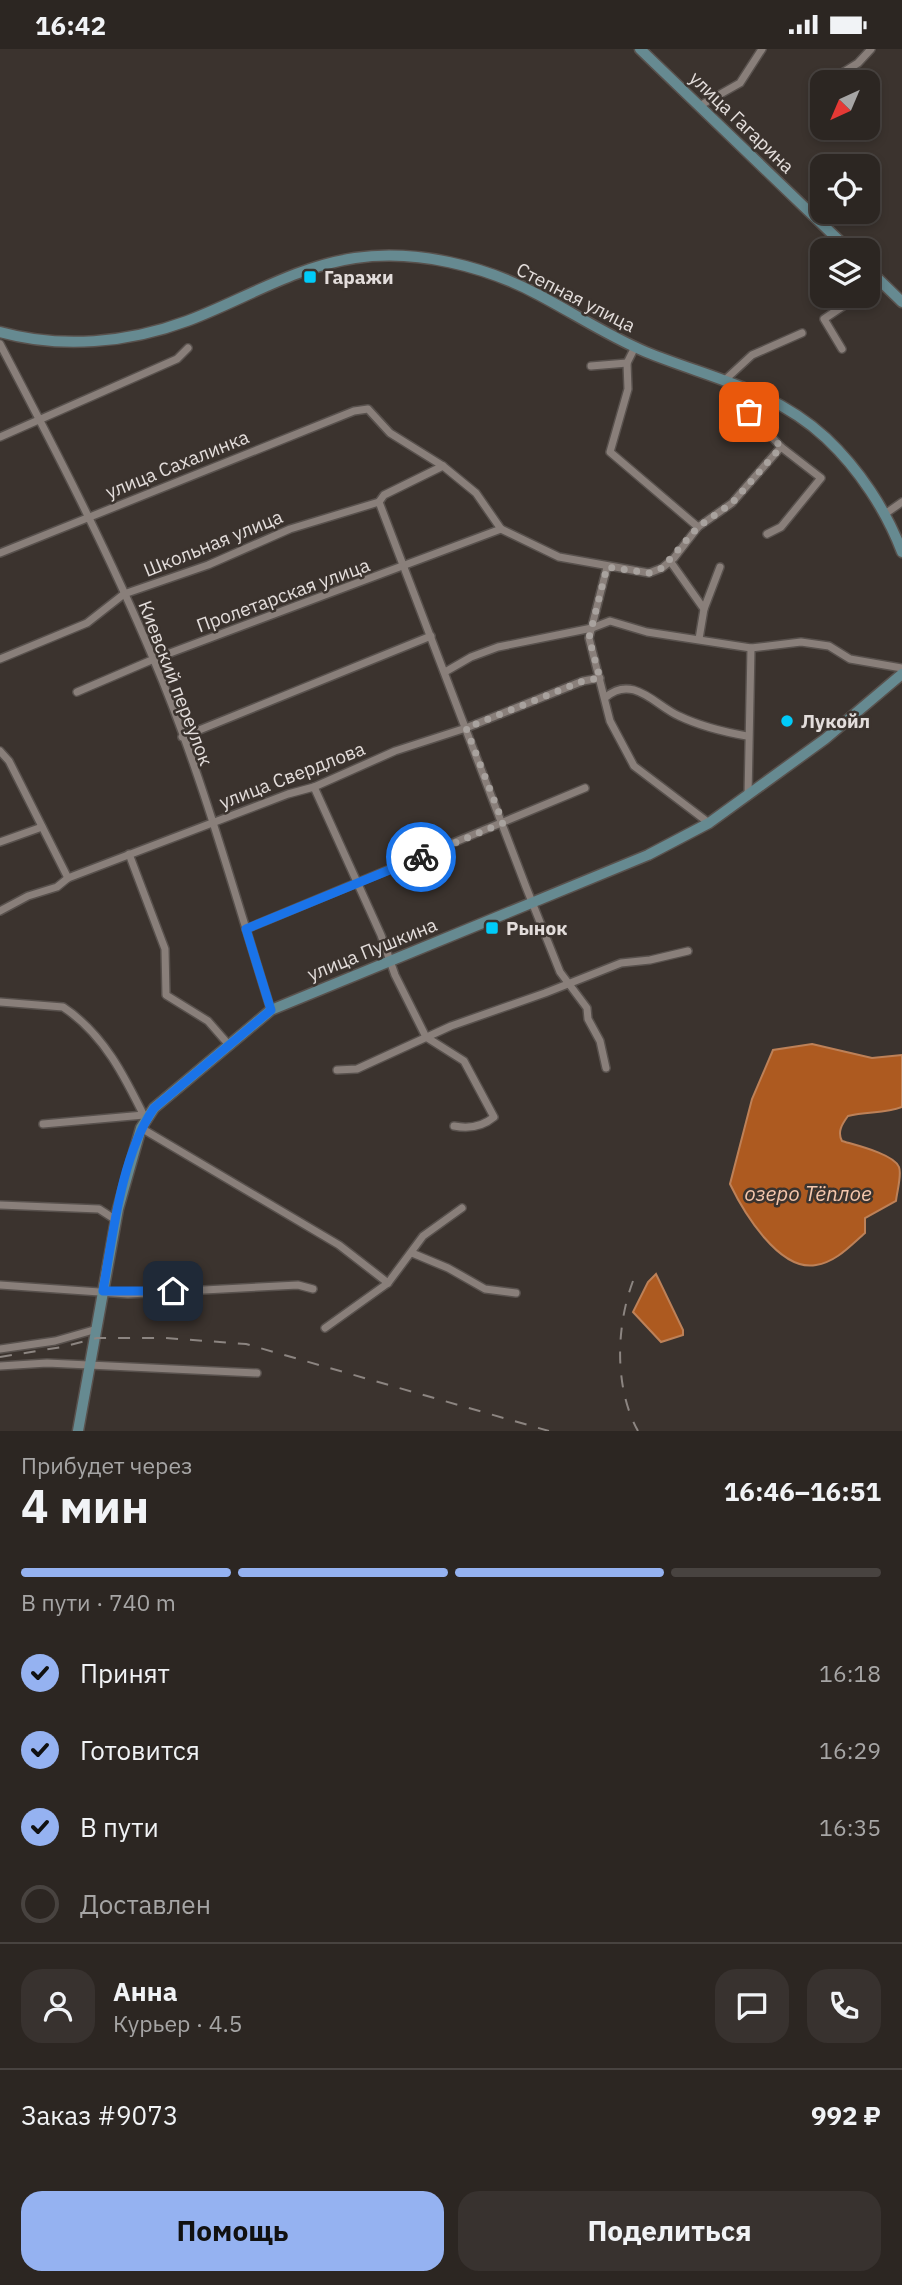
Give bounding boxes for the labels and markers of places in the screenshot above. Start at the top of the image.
place label: Гаражи [324,265,394,289]
marker: Гаражи [302,269,318,285]
pin [719,382,779,442]
place label: Лукойл [801,709,870,733]
marker: Лукойл [779,713,795,729]
place label: Рынок [506,916,567,940]
marker: Рынок [484,920,500,936]
pin [143,1261,203,1321]

